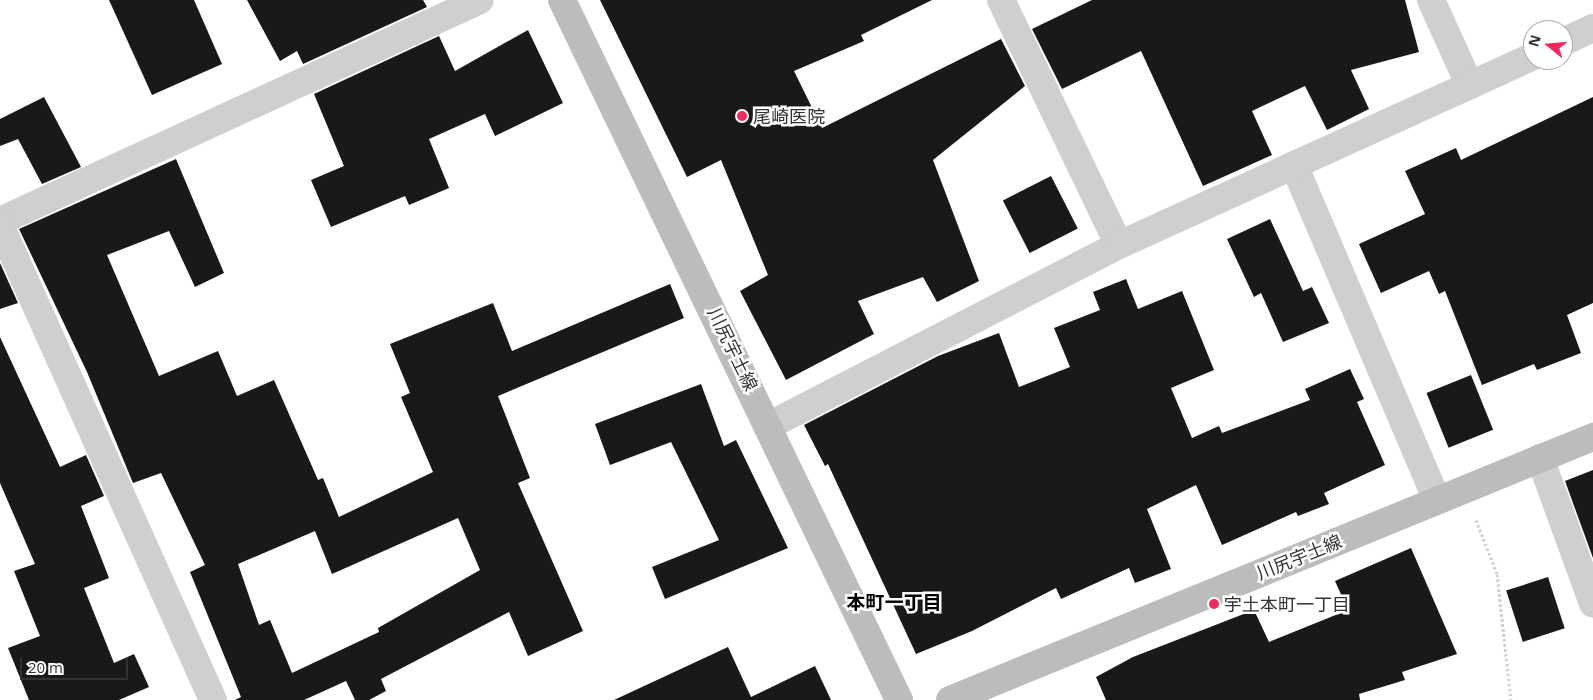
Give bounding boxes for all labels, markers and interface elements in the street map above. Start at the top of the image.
north arrow [1523,20,1573,70]
text: N [1523,33,1545,49]
place label: 尾崎医院 [753,105,825,127]
marker: 尾崎医院 [735,109,749,123]
street label: 川尻宇土線 [704,304,762,394]
street label: 川尻宇土線 [1253,530,1345,584]
district label: 本町一丁目 [847,592,941,614]
place label: 宇土本町一丁目 [1224,593,1350,615]
marker: 宇土本町一丁目 [1208,598,1220,610]
scale bar [22,648,130,680]
text: 20 m [28,657,63,677]

